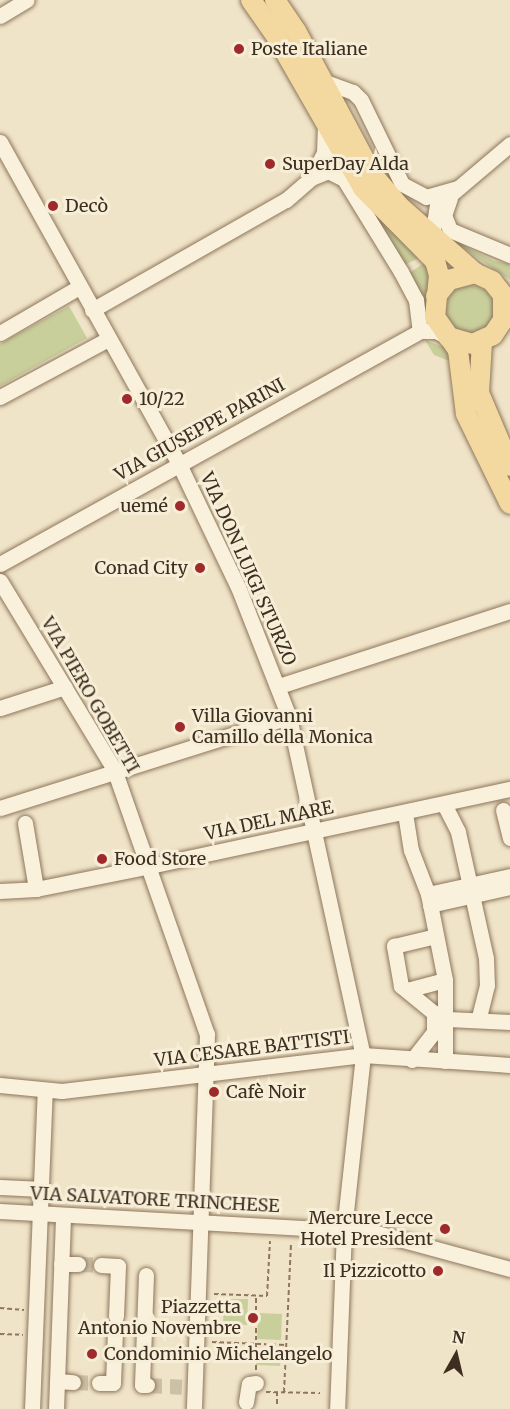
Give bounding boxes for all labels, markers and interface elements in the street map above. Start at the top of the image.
place label: Poste Italiane [251,38,367,60]
marker: Poste Italiane [232,42,246,56]
place label: SuperDay Alda [282,153,409,175]
marker: SuperDay Alda [263,157,277,171]
place label: Decò [65,195,108,217]
marker: Decò [46,199,60,213]
street label: VIA GIUSEPPE PARINI [111,374,289,486]
place label: 10/22 [139,388,185,410]
marker: 10/22 [120,392,134,406]
street label: VIA DON LUIGI STURZO [196,469,300,669]
place label: uemé [120,495,168,517]
marker: uemé [173,499,187,513]
place label: Conad City [94,557,188,579]
marker: Conad City [193,561,207,575]
street label: VIA PIERO GOBETTI [36,613,144,777]
place label: Villa Giovanni Camillo della Monica [192,706,373,748]
marker: Villa Giovanni Camillo della Monica [173,720,187,734]
street label: VIA DEL MARE [203,797,335,845]
place label: Food Store [114,848,206,870]
marker: Food Store [95,852,109,866]
street label: VIA CESARE BATTISTI [153,1026,351,1072]
place label: Cafè Noir [226,1081,306,1103]
marker: Cafè Noir [207,1085,221,1099]
street label: VIA SALVATORE TRINCHESE [30,1183,280,1217]
place label: Mercure Lecce Hotel President [300,1208,433,1250]
marker: Mercure Lecce Hotel President [438,1222,452,1236]
place label: Il Pizzicotto [323,1260,426,1282]
marker: Il Pizzicotto [431,1264,445,1278]
place label: Piazzetta Antonio Novembre [78,1297,241,1340]
marker: Piazzetta Antonio Novembre [246,1311,260,1325]
north arrow [426,1325,486,1385]
text: N [451,1326,466,1348]
place label: Condominio Michelangelo [104,1343,332,1365]
marker: Condominio Michelangelo [85,1347,99,1361]

